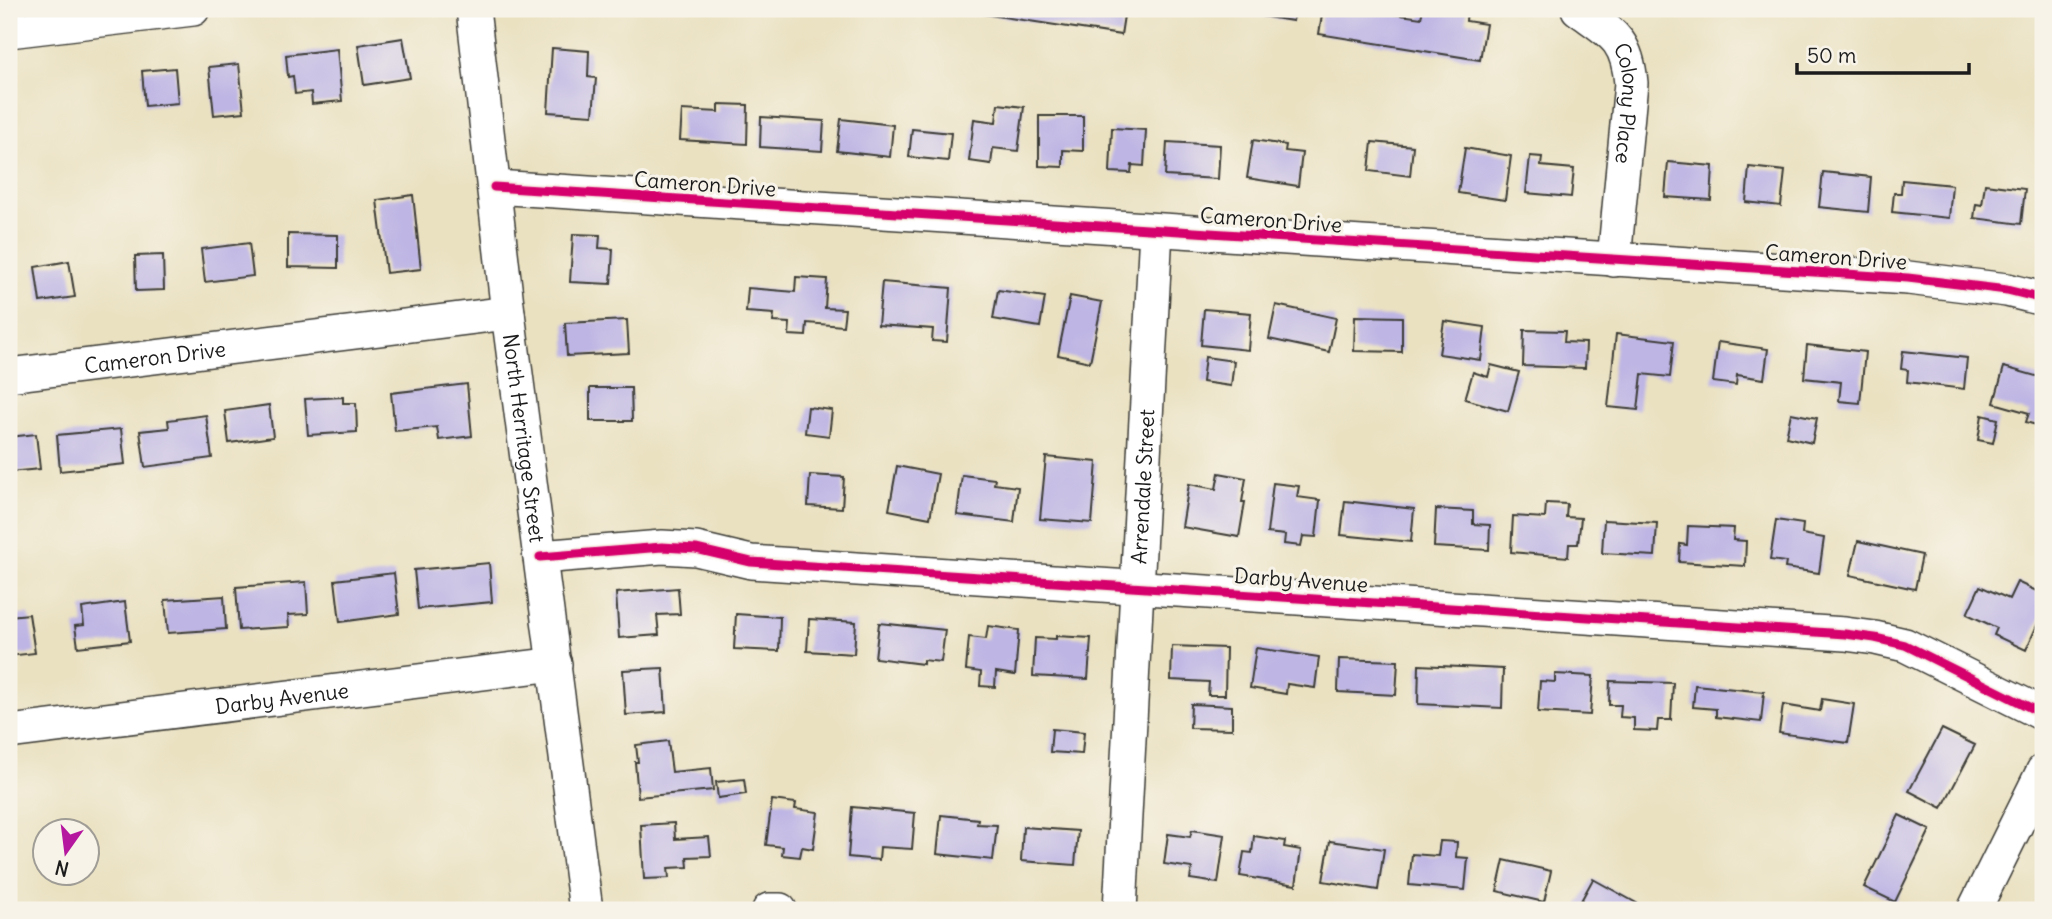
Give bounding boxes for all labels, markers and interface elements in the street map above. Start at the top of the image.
scale bar [1797,32,1968,76]
street label: Colony Place [1608,38,1645,165]
text: 50 m [1807,42,1856,69]
street label: Cameron Drive [633,166,777,202]
street label: Cameron Drive [1199,202,1343,238]
street label: Cameron Drive [1764,239,1908,275]
street label: North Herritage Street [497,332,551,544]
street label: Cameron Drive [83,335,227,379]
street label: Arrendale Street [1125,408,1160,565]
street label: Darby Avenue [1233,562,1369,598]
street label: Darby Avenue [214,676,350,720]
north arrow [32,818,102,888]
text: N [53,855,71,882]

